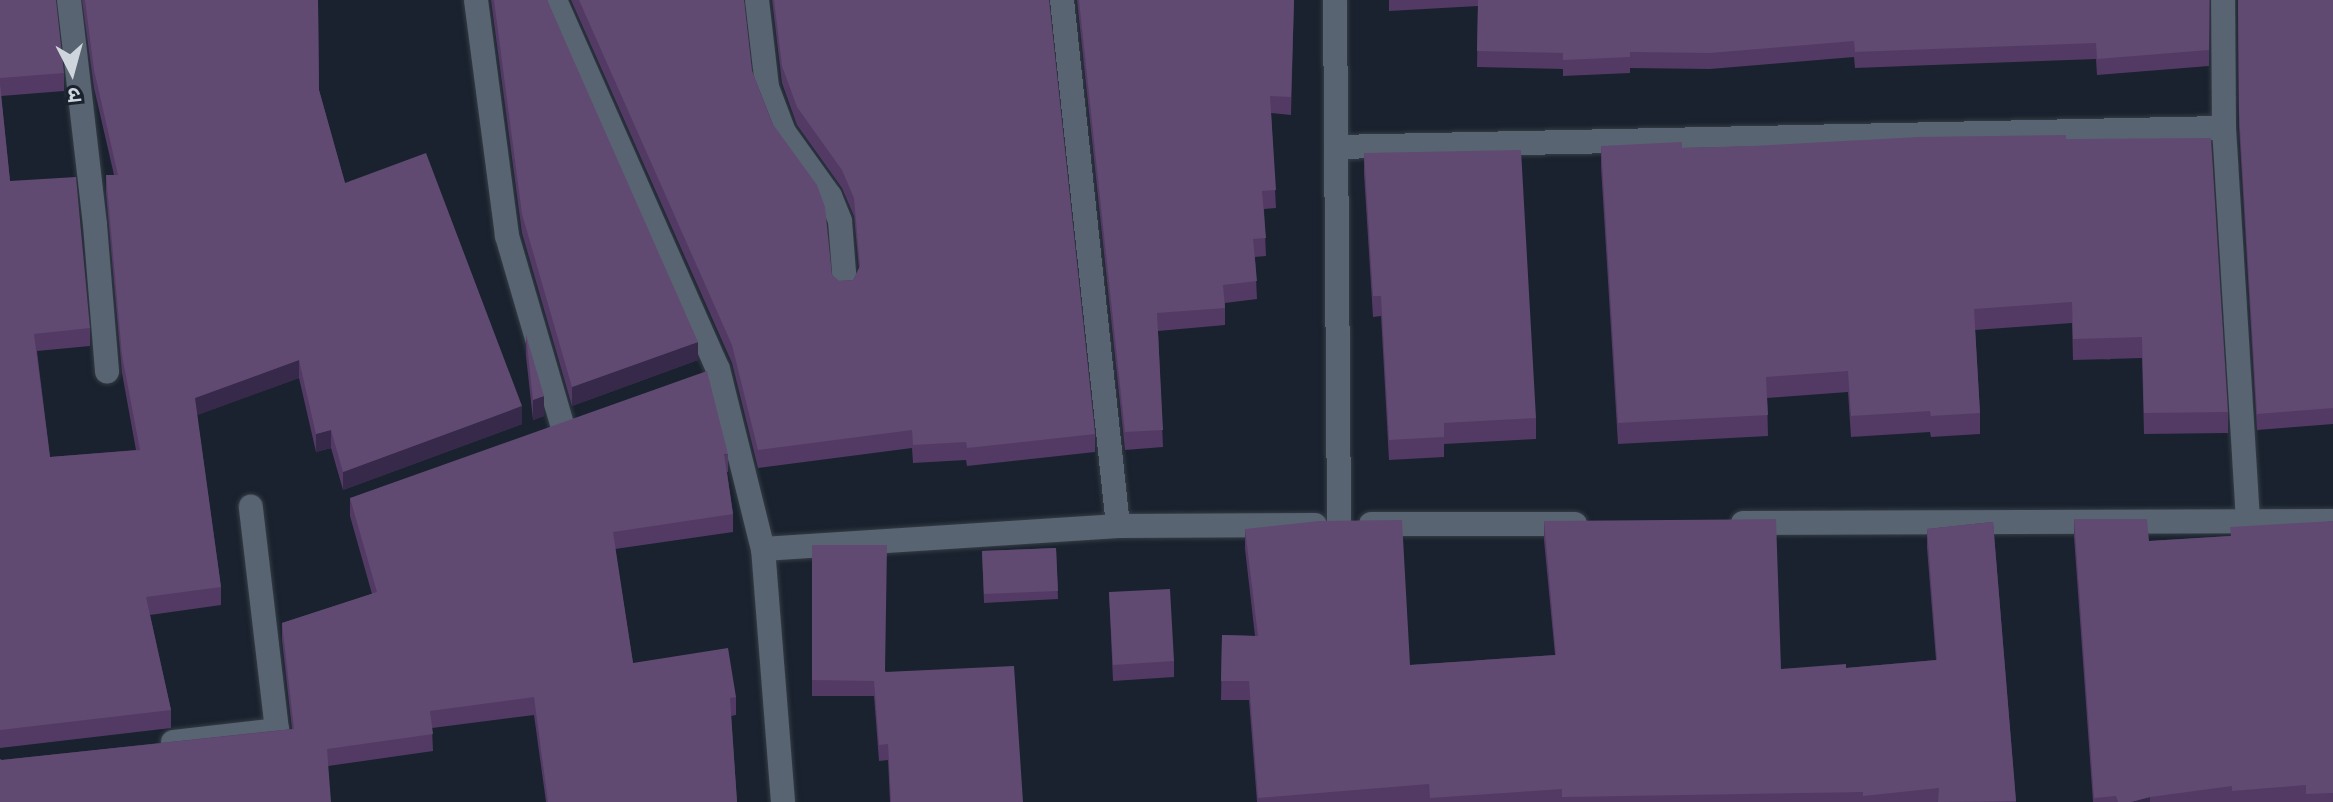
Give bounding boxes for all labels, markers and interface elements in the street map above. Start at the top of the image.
north arrow [32,32,112,112]
text: उ [67,80,82,111]

